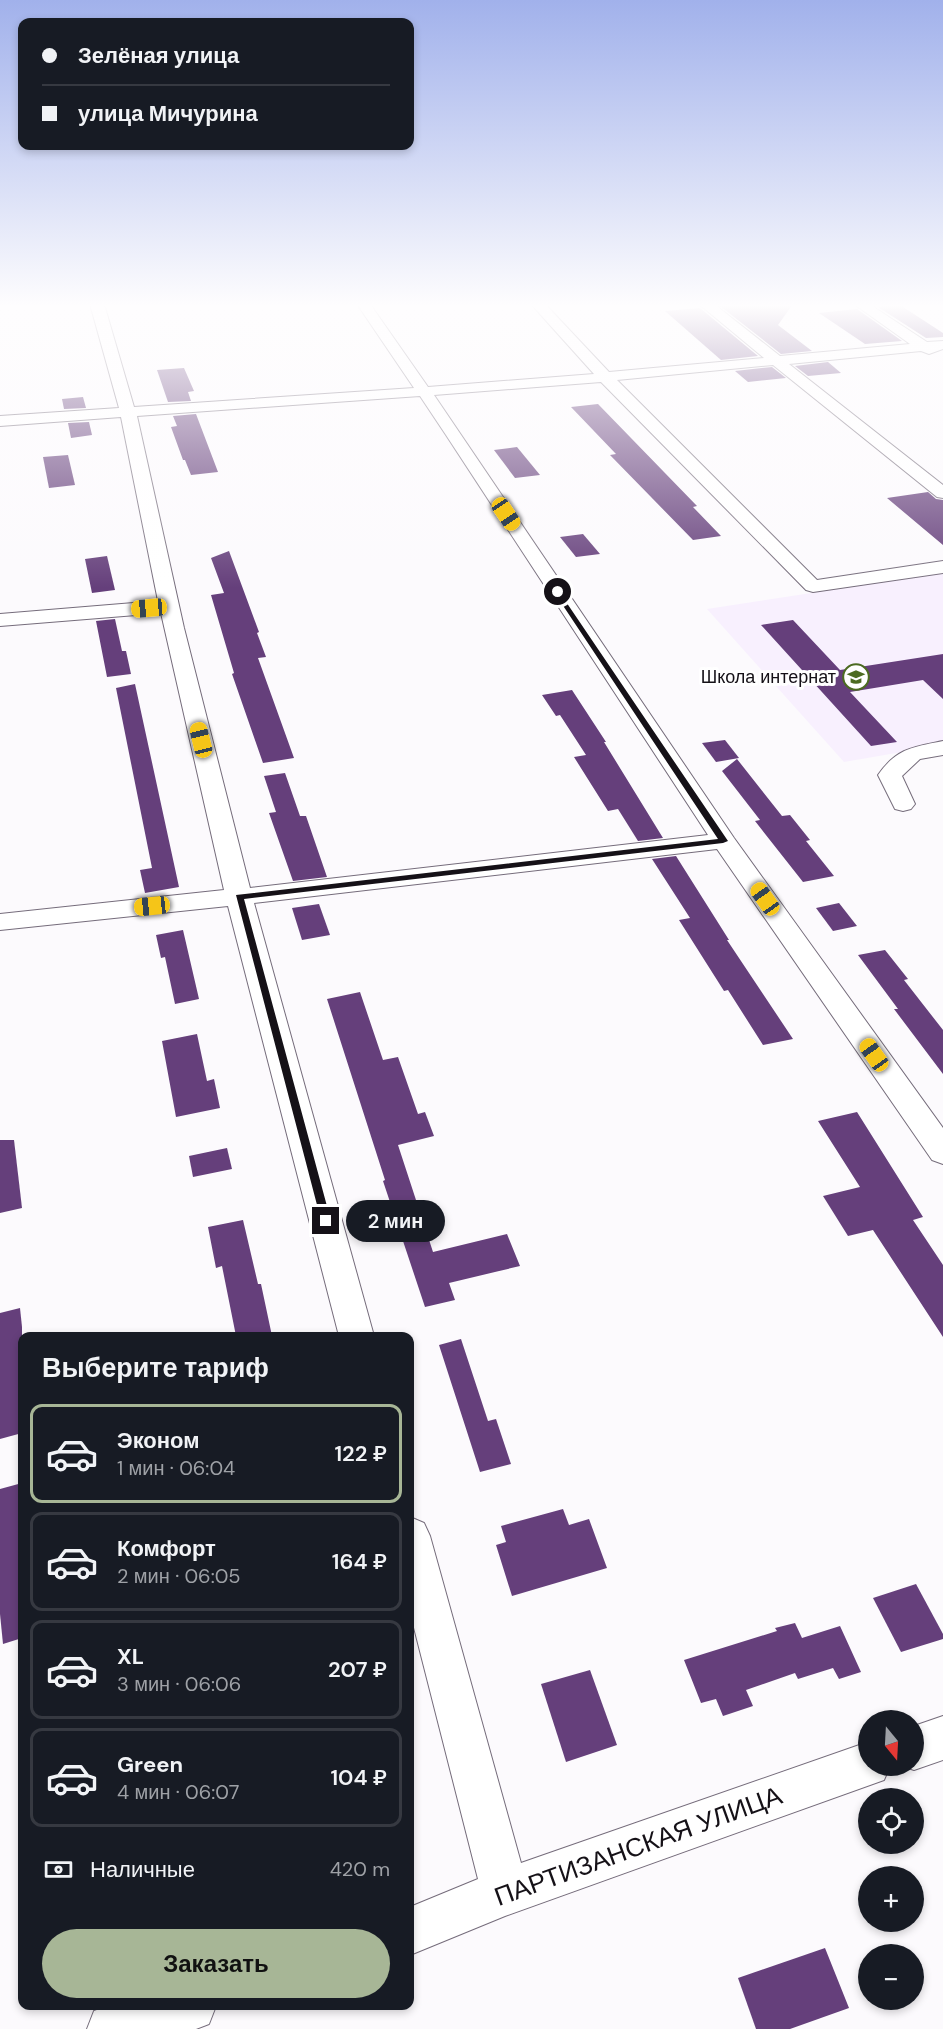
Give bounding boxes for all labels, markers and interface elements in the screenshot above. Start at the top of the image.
text: Зелёная улица [78,41,239,70]
text: улица Мичурина [78,99,258,128]
car [488,494,524,534]
route start [544,578,571,605]
car [130,597,168,619]
school or university icon: Школа интернат [841,662,871,692]
place label: Школа интернат [701,665,836,689]
car [188,720,214,760]
car [747,879,783,919]
car [133,895,171,917]
car [856,1035,892,1075]
callout: 2 мин [347,1200,446,1242]
route end [312,1207,339,1234]
text: 2 мин [368,1208,423,1234]
text: Выберите тариф [42,1350,269,1385]
text: Эконом [117,1426,200,1455]
icon: car [45,1427,99,1481]
text: 122 ₽ [334,1439,387,1468]
text: 1 мин · 06:04 [117,1455,235,1481]
text: Комфорт [117,1534,216,1563]
icon: car [45,1535,99,1589]
text: 164 ₽ [332,1547,387,1576]
text: 2 мин · 06:05 [117,1563,241,1589]
text: XL [117,1642,144,1671]
icon: car [45,1643,99,1697]
text: 207 ₽ [328,1655,387,1684]
text: 3 мин · 06:06 [117,1671,241,1697]
north arrow [858,1710,924,1776]
map controls [858,1710,924,2010]
text: Green [117,1750,183,1779]
icon: car [45,1751,99,1805]
text: 104 ₽ [330,1763,387,1792]
street label: ПАРТИЗАНСКАЯ УЛИЦА [490,1778,787,1914]
text: 4 мин · 06:07 [117,1779,239,1805]
button: locate [858,1788,924,1854]
icon: cash [42,1853,75,1886]
text: Наличные [90,1855,195,1884]
text: 420 m [330,1856,390,1882]
button: + [858,1866,924,1932]
button: Заказать [42,1929,390,1998]
button: − [858,1944,924,2010]

